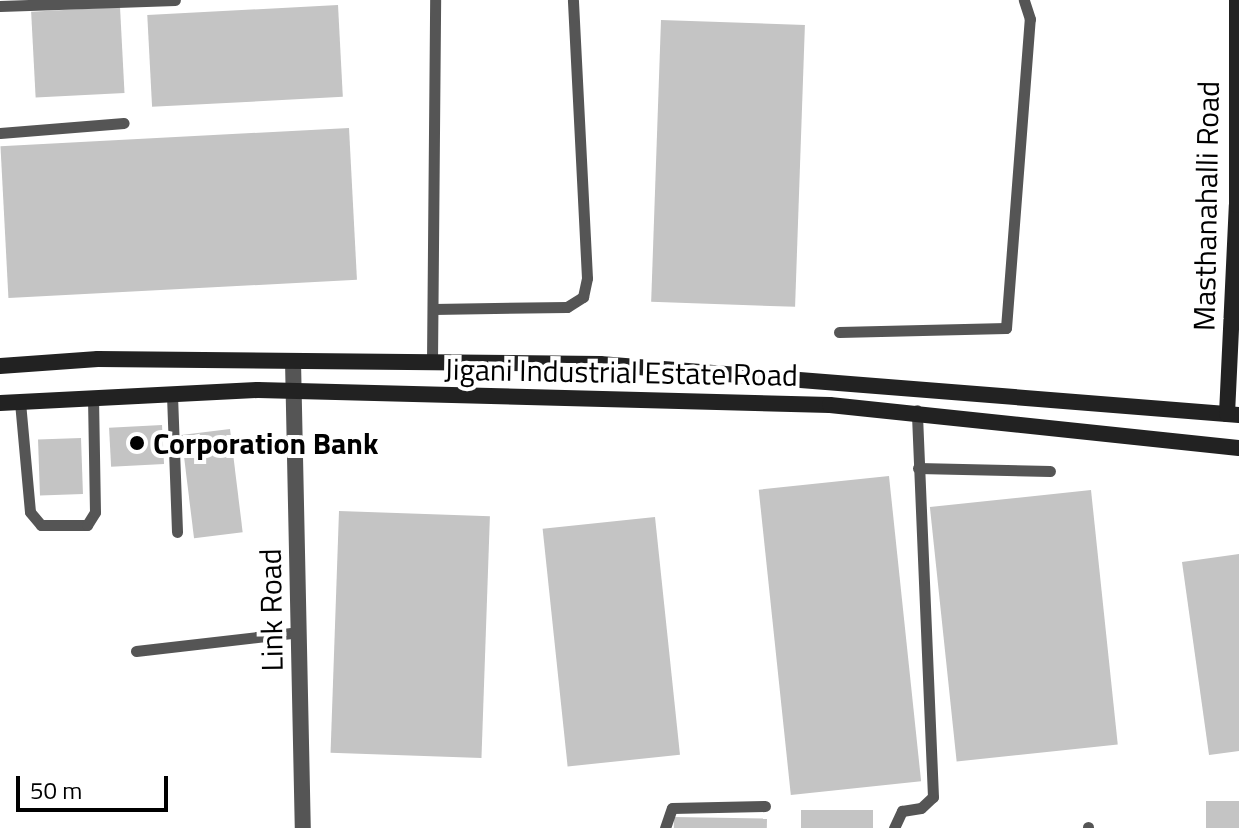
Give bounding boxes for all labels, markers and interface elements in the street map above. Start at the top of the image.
street label: Masthanahalli Road [1186,81,1226,331]
street label: Jigani Industrial Estate Road [444,351,798,393]
place label: Corporation Bank [153,425,378,461]
marker: Corporation Bank [128,434,146,452]
street label: Link Road [252,548,290,672]
scale bar [20,760,172,810]
text: 50 m [30,772,82,808]

